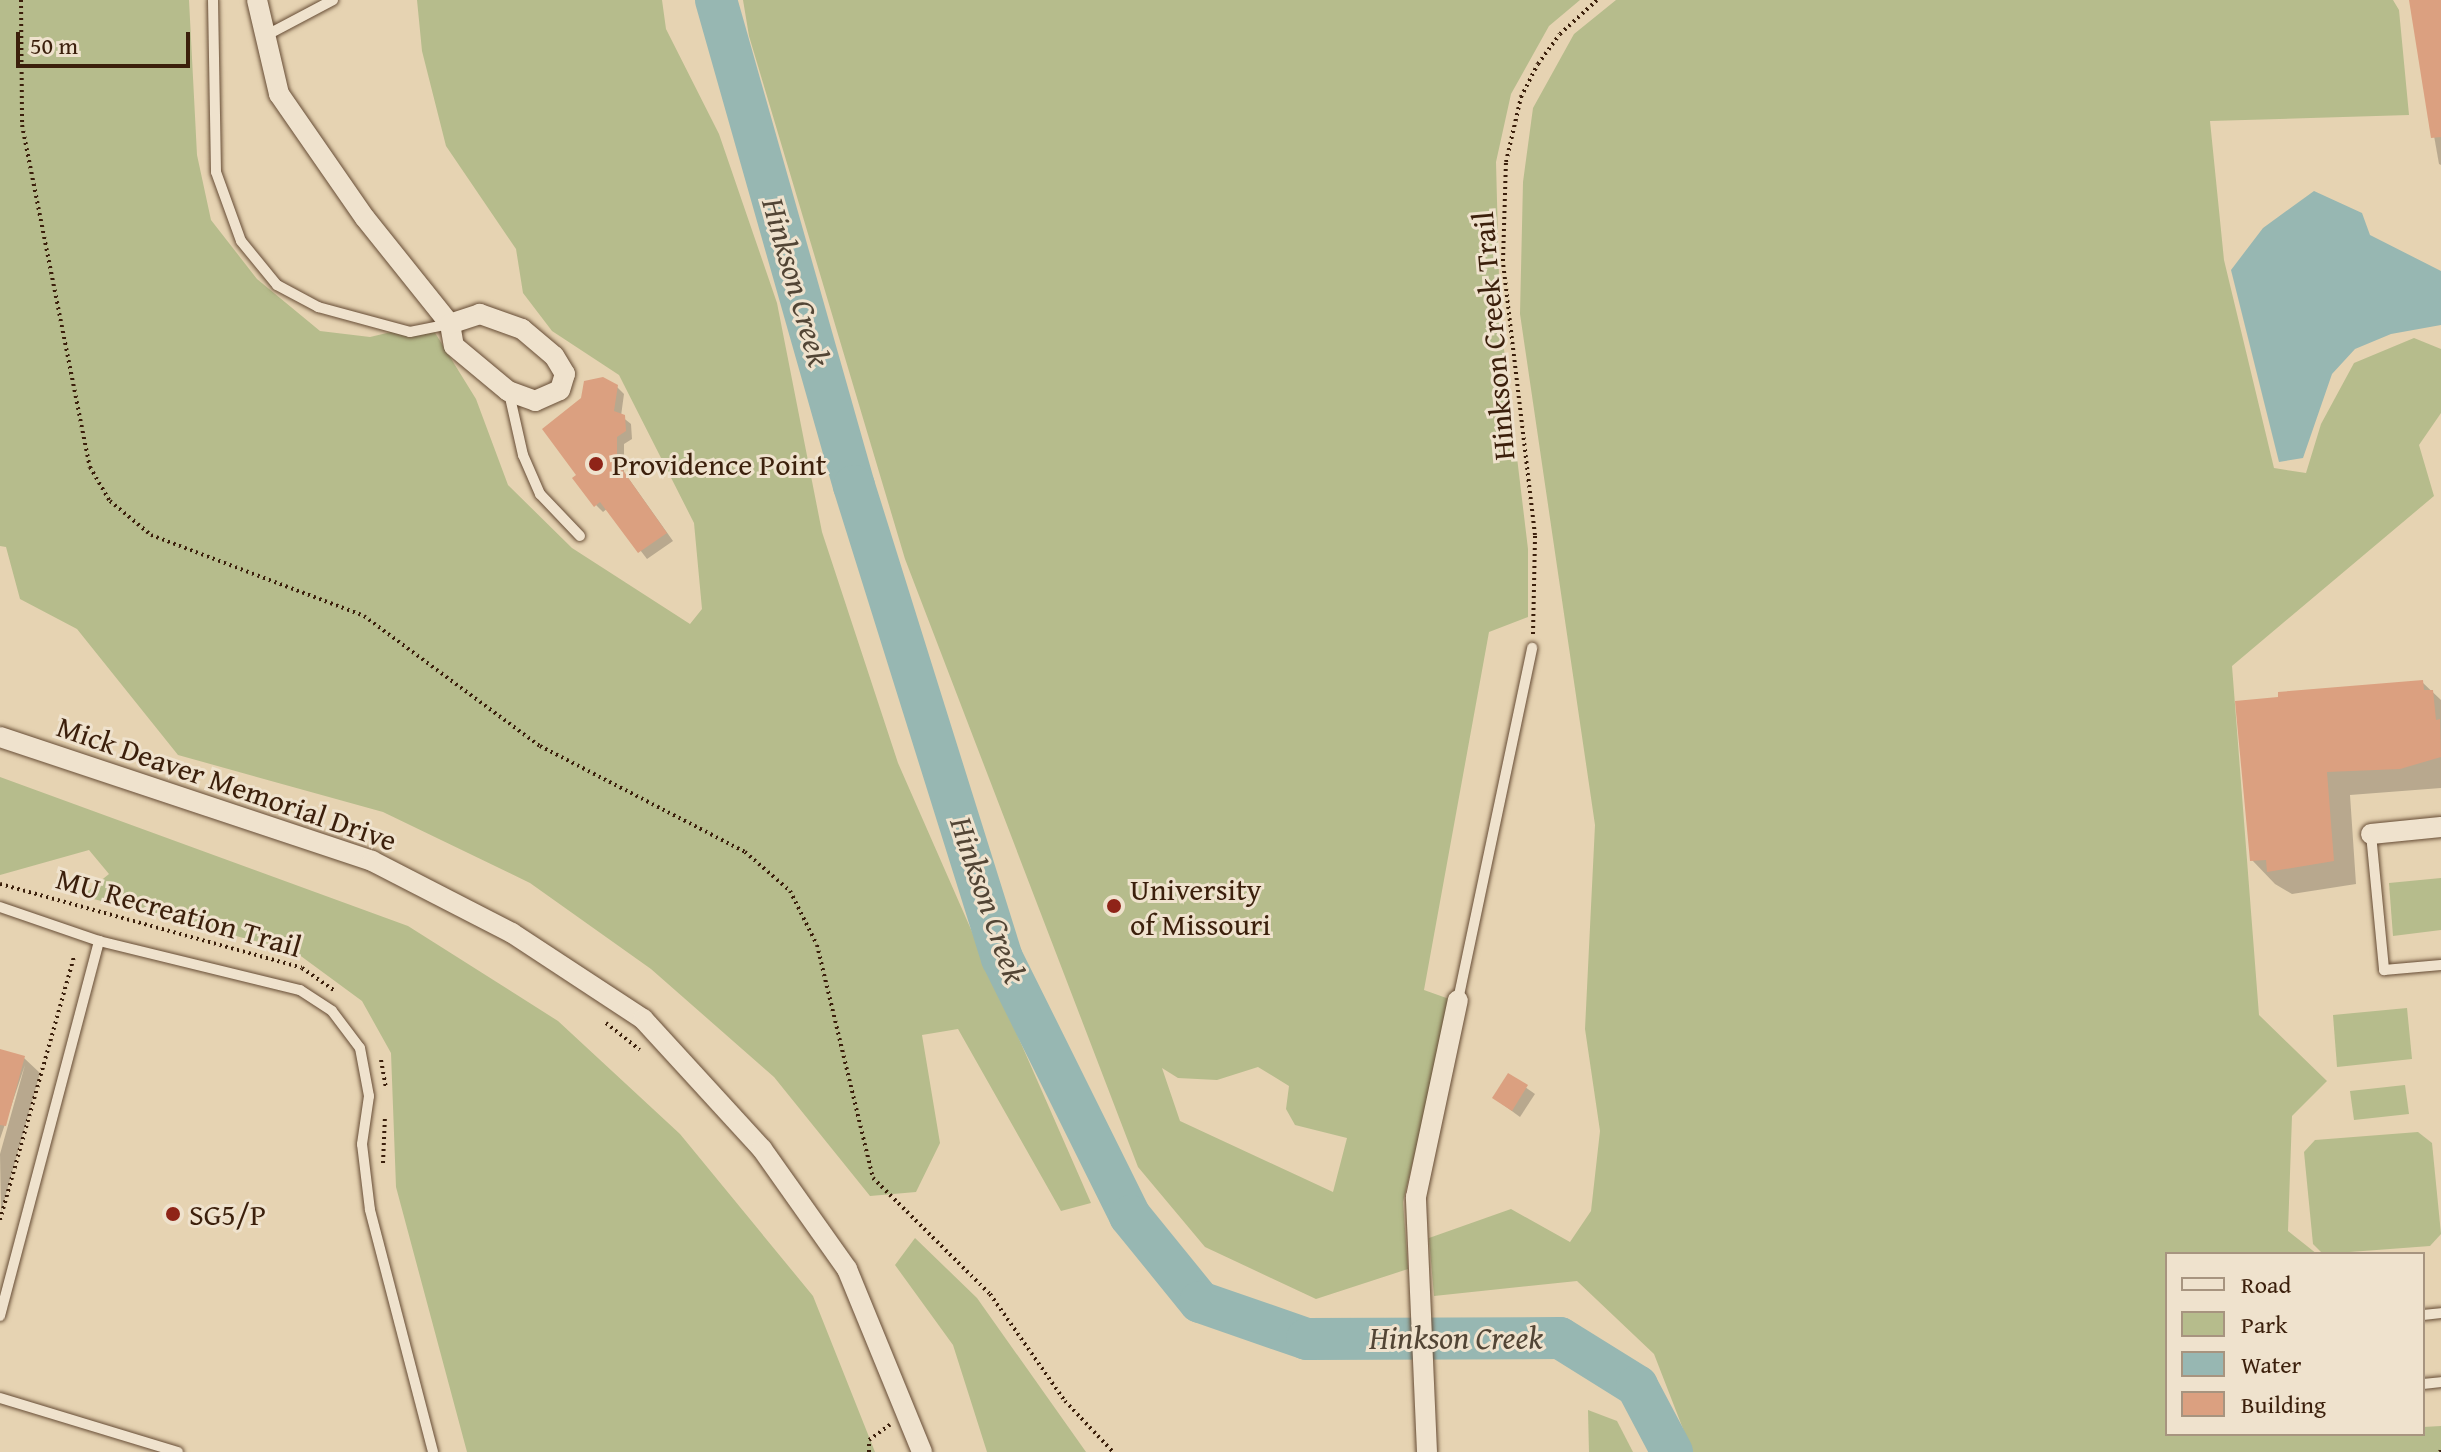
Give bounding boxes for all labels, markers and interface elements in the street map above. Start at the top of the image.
scale bar [20,16,194,66]
text: 50 m [30,28,78,63]
water label: Hinkson Creek [754,193,838,371]
street label: Hinkson Creek Trail [1464,210,1522,462]
place label: Providence Point [612,446,826,482]
marker: Providence Point [587,455,605,473]
street label: Mick Deaver Memorial Drive [52,708,402,858]
water label: Hinkson Creek [942,812,1034,988]
street label: MU Recreation Trail [52,860,306,964]
place label: University of Missouri [1130,871,1271,942]
marker: University of Missouri [1105,897,1123,915]
place label: SG5/P [189,1196,266,1232]
marker: SG5/P [164,1205,182,1223]
legend [2165,1252,2425,1436]
text: Road [2241,1267,2291,1302]
text: Park [2241,1307,2287,1342]
water label: Hinkson Creek [1369,1319,1543,1357]
text: Water [2241,1347,2301,1382]
text: Building [2241,1387,2326,1422]

